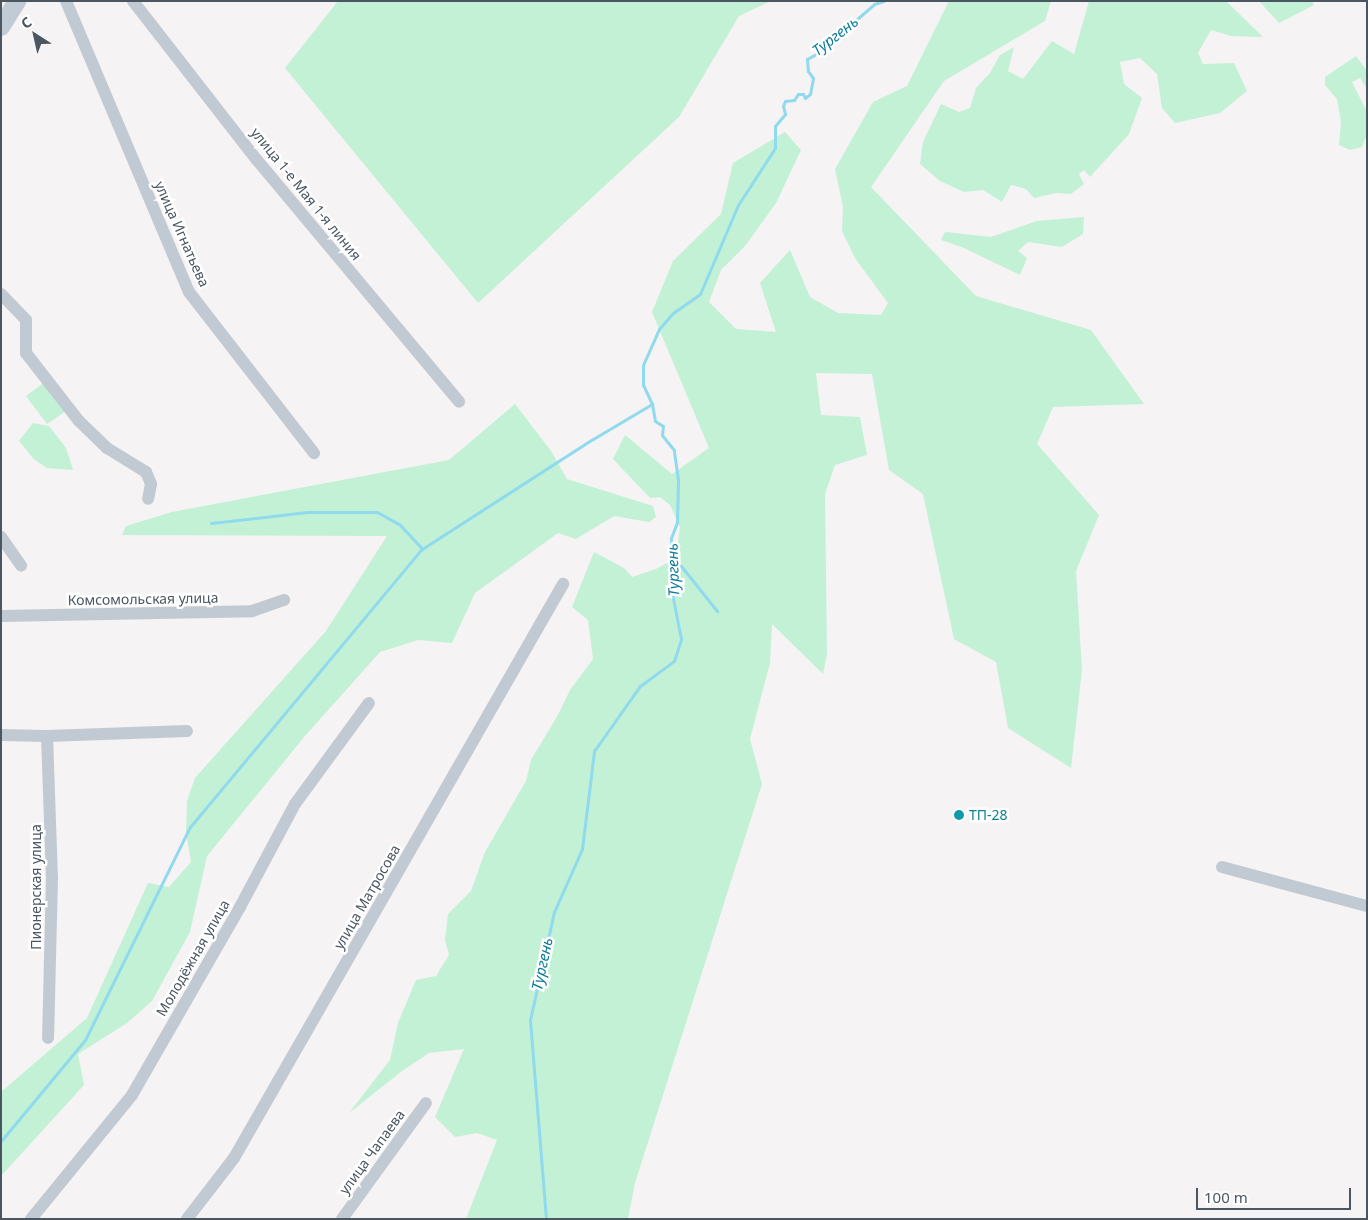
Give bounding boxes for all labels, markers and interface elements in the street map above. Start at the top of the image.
north arrow [10,10,60,60]
text: С [17,12,35,33]
water label: Тургень [808,12,862,60]
street label: улица 1-е Мая 1-я линия [247,124,365,264]
street label: улица Игнатьева [151,179,213,289]
water label: Тургень [663,543,683,597]
street label: Комсомольская улица [67,589,219,609]
place label: ТП-28 [969,807,1008,823]
marker: ТП-28 [953,809,965,821]
street label: Пионерская улица [28,824,44,950]
street label: улица Матросова [330,842,404,952]
street label: Молодёжная улица [153,897,233,1019]
water label: Тургень [528,936,556,992]
street label: улица Чапаева [336,1107,408,1197]
scale bar [1198,1178,1353,1210]
text: 100 m [1204,1187,1248,1207]

